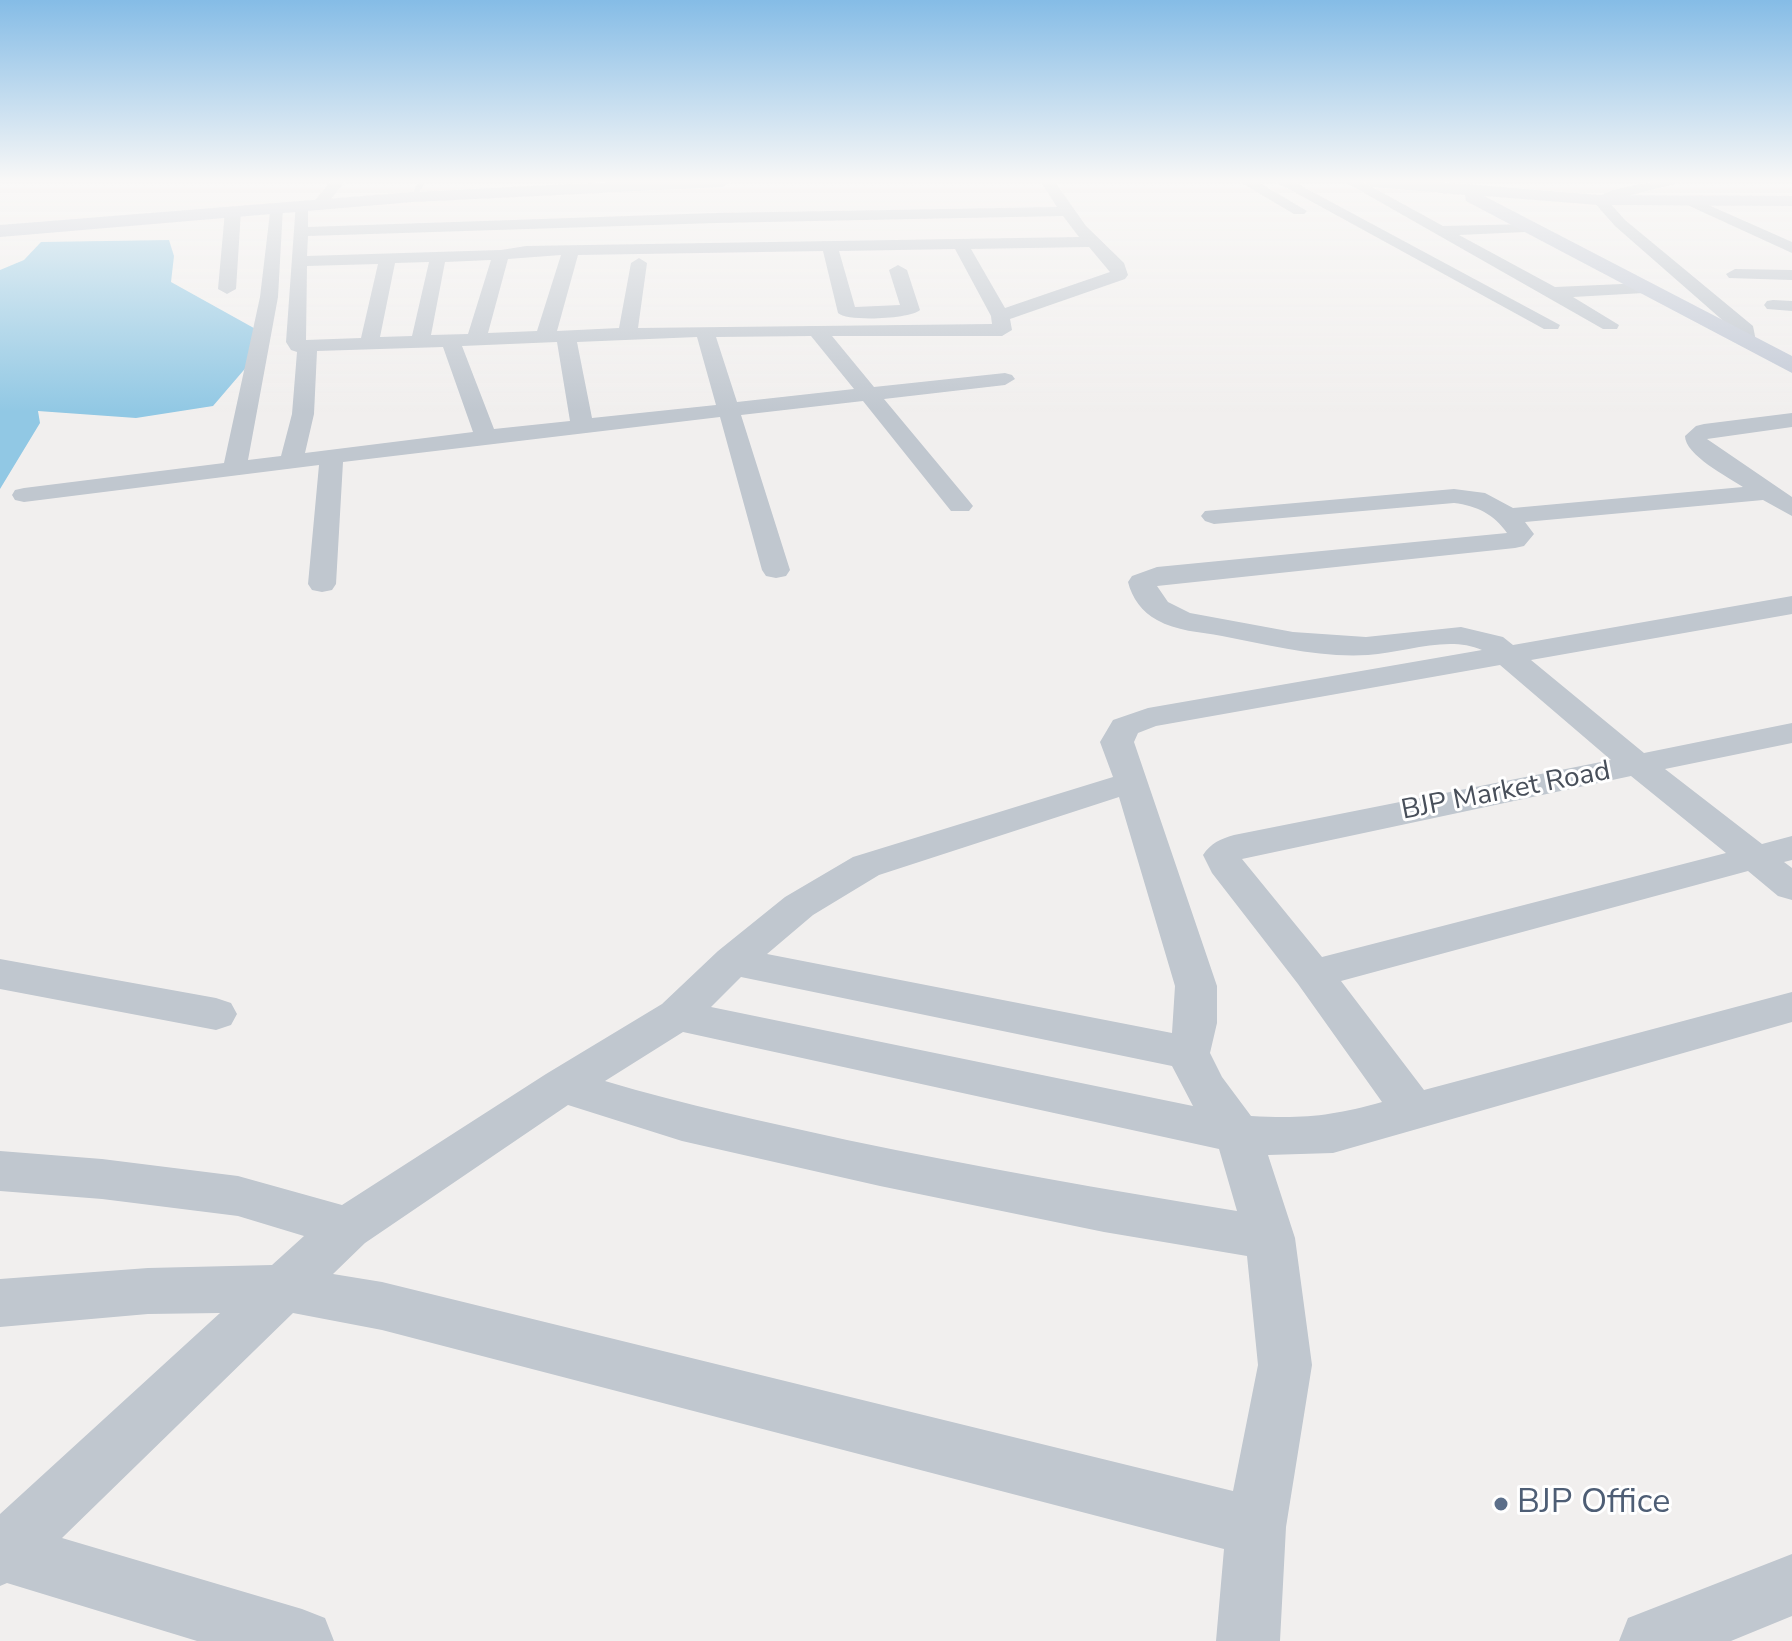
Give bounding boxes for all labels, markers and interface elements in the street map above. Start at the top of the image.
street label: BJP Market Road [1399,755,1613,829]
place label: BJP Office [1517,1484,1670,1524]
marker: BJP Office [1492,1495,1510,1513]

